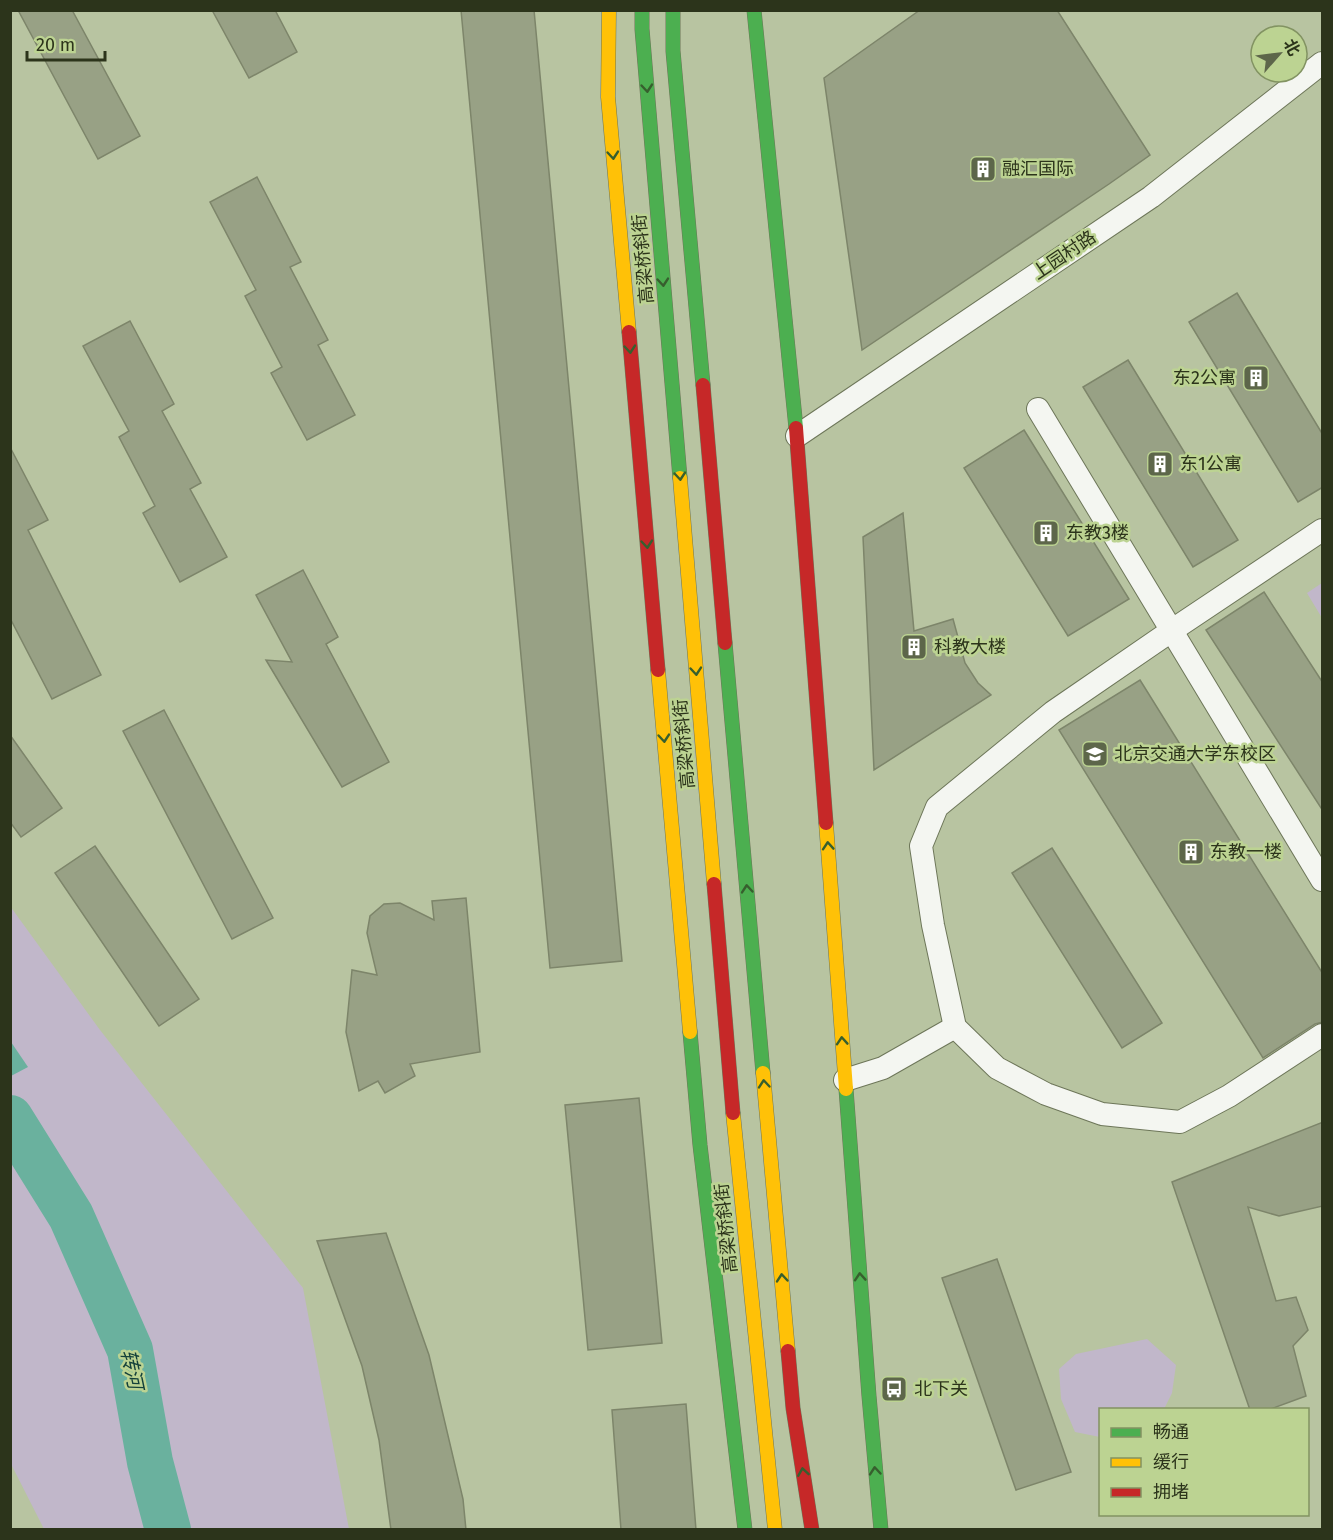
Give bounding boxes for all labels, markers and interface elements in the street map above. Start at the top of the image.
scale bar [27,24,105,62]
north arrow [1249,24,1309,84]
text: 20 m [36,34,75,56]
text: 北 [1280,36,1304,59]
one-way arrow [640,83,653,92]
one-way arrow [606,151,619,160]
building icon: 融汇国际 [968,154,998,184]
place label: 融汇国际 [1002,158,1074,180]
street label: 高梁桥斜街 [628,213,658,305]
street label: 上园村路 [1028,226,1100,284]
one-way arrow [656,277,669,286]
one-way arrow [623,345,636,354]
building icon: 东2公寓 [1241,363,1271,393]
place label: 东2公寓 [1173,367,1236,389]
building icon: 东1公寓 [1145,449,1175,479]
place label: 东1公寓 [1180,453,1242,475]
one-way arrow [673,472,686,481]
building icon: 东教3楼 [1031,518,1061,548]
place label: 东教3楼 [1066,522,1129,544]
one-way arrow [640,539,653,548]
building icon: 科教大楼 [899,632,929,662]
place label: 科教大楼 [934,636,1006,658]
one-way arrow [689,666,702,675]
street label: 高梁桥斜街 [669,698,699,790]
one-way arrow [657,733,670,742]
school or university icon: 北京交通大学东校区 [1080,739,1110,769]
place label: 北京交通大学东校区 [1114,743,1276,765]
building icon: 东教一楼 [1176,837,1206,867]
place label: 东教一楼 [1210,841,1282,863]
one-way arrow [821,842,834,851]
one-way arrow [741,885,754,894]
one-way arrow [836,1036,849,1045]
one-way arrow [758,1079,771,1088]
street label: 高梁桥斜街 [710,1182,742,1274]
one-way arrow [854,1272,867,1281]
one-way arrow [775,1273,788,1282]
water label: 转河 [116,1347,149,1395]
bus stop icon: 北下关 [879,1374,909,1404]
place label: 北下关 [914,1378,968,1400]
legend [1099,1408,1309,1516]
text: 畅通 [1153,1421,1189,1443]
text: 缓行 [1153,1451,1189,1473]
one-way arrow [797,1467,809,1476]
one-way arrow [869,1467,882,1476]
text: 拥堵 [1153,1481,1189,1503]

